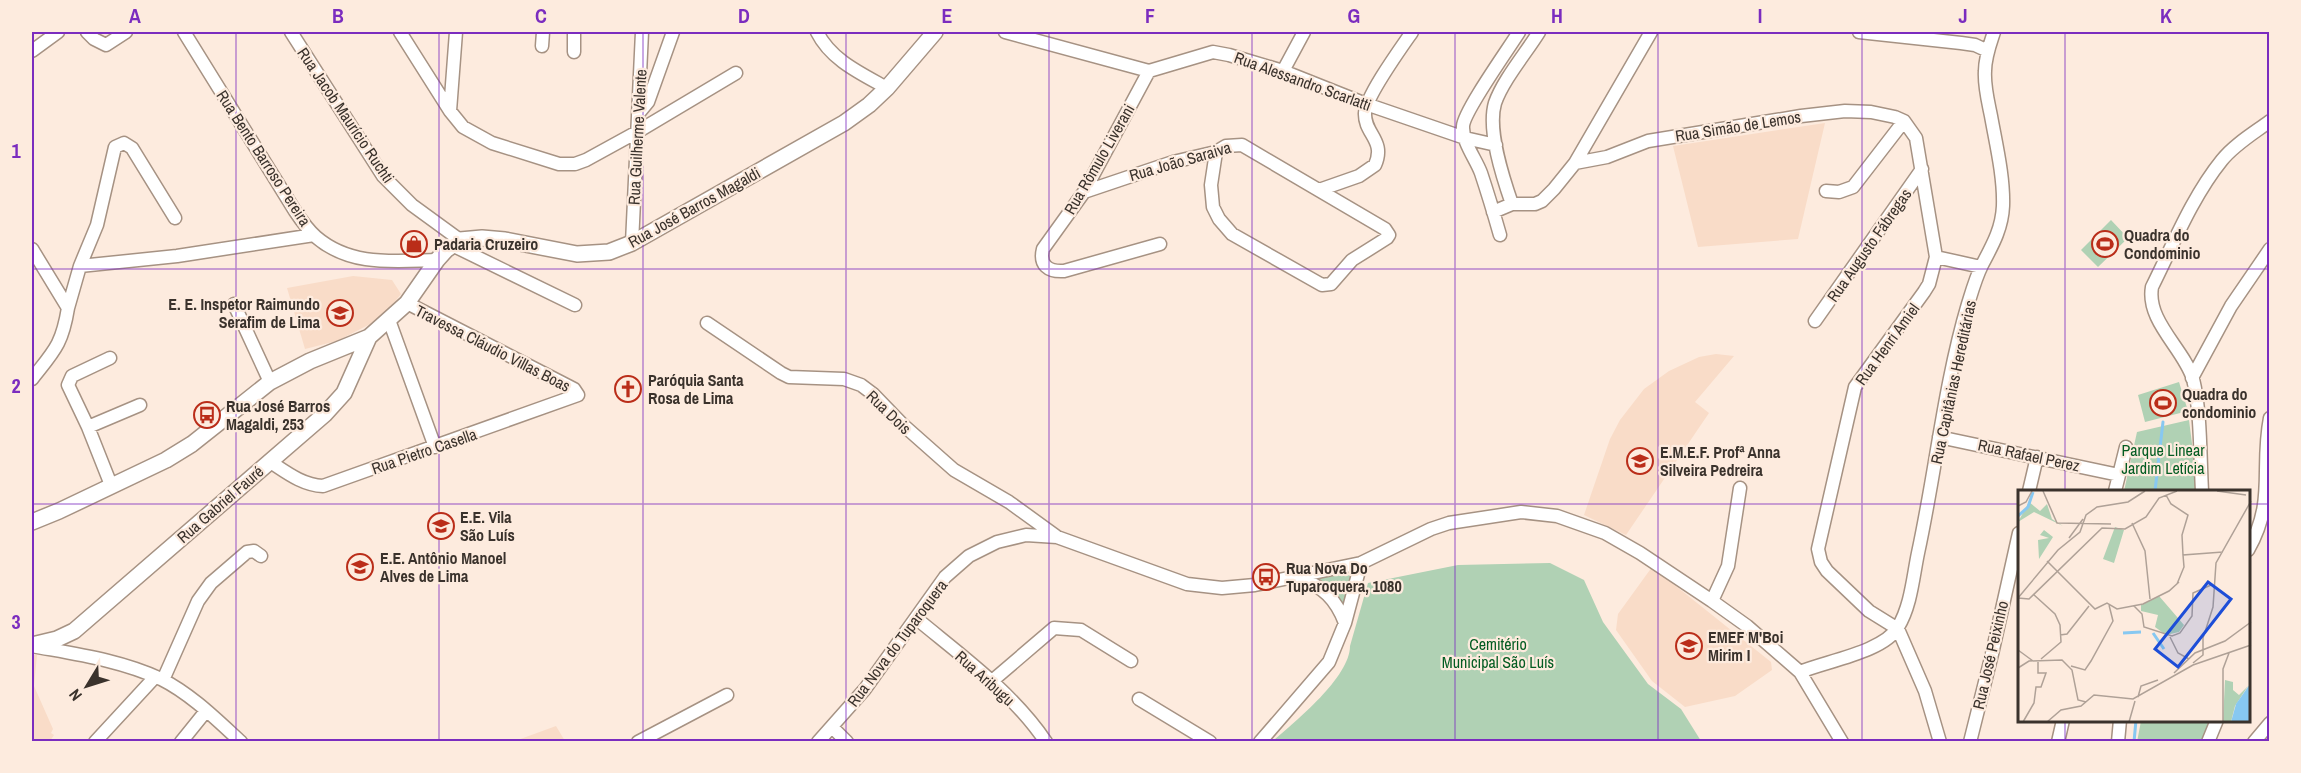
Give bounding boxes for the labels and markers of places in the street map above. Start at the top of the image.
place label: Quadra do Condominio [2124,224,2201,264]
shop icon: Padaria Cruzeiro [399,229,429,259]
sports icon: Quadra do Condominio [2090,229,2120,259]
place label: Padaria Cruzeiro [434,233,538,255]
place label: E. E. Inspetor Raimundo Serafim de Lima [168,293,321,333]
school or university icon: E. E. Inspetor Raimundo Serafim de Lima [325,298,355,328]
place label: Paróquia Santa Rosa de Lima [648,369,744,409]
church icon: Paróquia Santa Rosa de Lima [613,374,643,404]
place label: Quadra do condominio [2182,383,2256,423]
sports icon: Quadra do condominio [2148,388,2178,418]
place label: Rua José Barros Magaldi, 253 [226,395,330,435]
bus stop icon: Rua José Barros Magaldi, 253 [192,400,222,430]
place label: E.M.E.F. Profª Anna Silveira Pedreira [1660,441,1781,481]
school or university icon: E.M.E.F. Profª Anna Silveira Pedreira [1625,446,1655,476]
place label: E.E. Vila São Luís [460,506,515,546]
school or university icon: E.E. Vila São Luís [426,511,456,541]
place label: E.E. Antônio Manoel Alves de Lima [380,547,506,587]
school or university icon: E.E. Antônio Manoel Alves de Lima [345,552,375,582]
place label: Rua Nova Do Tuparoquera, 1080 [1286,557,1402,597]
bus stop icon: Rua Nova Do Tuparoquera, 1080 [1251,562,1281,592]
place label: EMEF M'Boi Mirim I [1708,626,1783,666]
school or university icon: EMEF M'Boi Mirim I [1674,631,1704,661]

